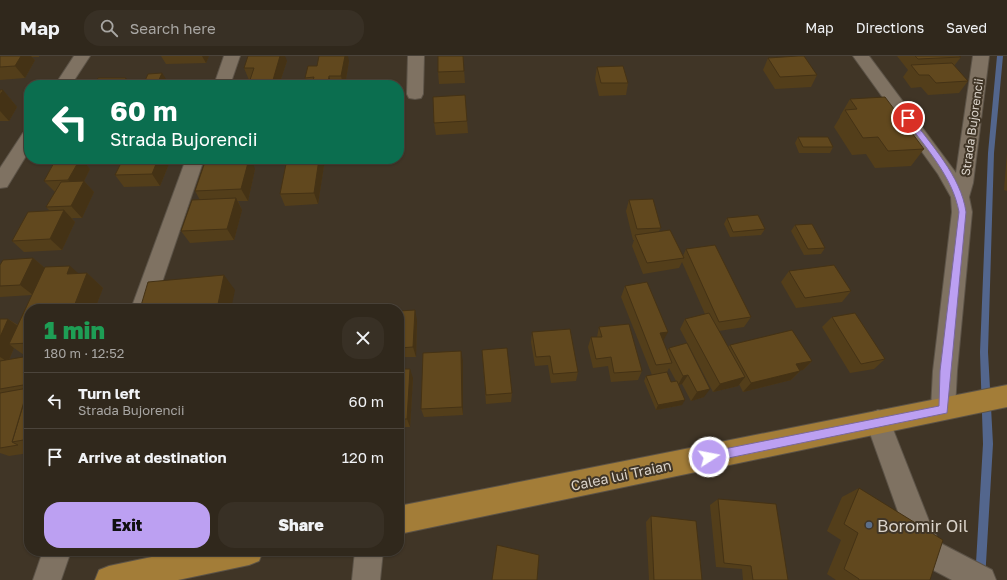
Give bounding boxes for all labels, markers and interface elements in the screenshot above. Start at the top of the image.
search box [84,10,364,46]
text: Map [20,16,60,39]
icon: search [98,17,120,39]
text: Search here [130,19,216,37]
text: Map [805,19,834,36]
text: Directions [856,19,924,36]
text: Saved [946,19,987,36]
street label: Strada Bujorencii [958,77,986,177]
text: 60 m [110,94,177,127]
icon: left [44,96,96,148]
pin [891,101,925,135]
icon: arrive [897,107,919,129]
text: Strada Bujorencii [110,128,258,150]
text: 1 min [44,315,105,344]
button: close [342,317,384,359]
text: 180 m · 12:52 [44,345,124,361]
text: Turn left [78,384,140,402]
icon: left [44,390,66,412]
text: 60 m [349,392,384,410]
text: Strada Bujorencii [78,402,185,418]
position arrow [688,436,730,478]
icon: arrive [44,446,66,468]
text: Arrive at destination [78,448,227,466]
text: 120 m [342,448,384,466]
street label: Calea lui Traian [569,456,673,494]
button: Exit [44,502,210,548]
button: Share [218,502,384,548]
place label: Boromir Oil [877,515,968,536]
marker: Boromir Oil [864,520,874,530]

